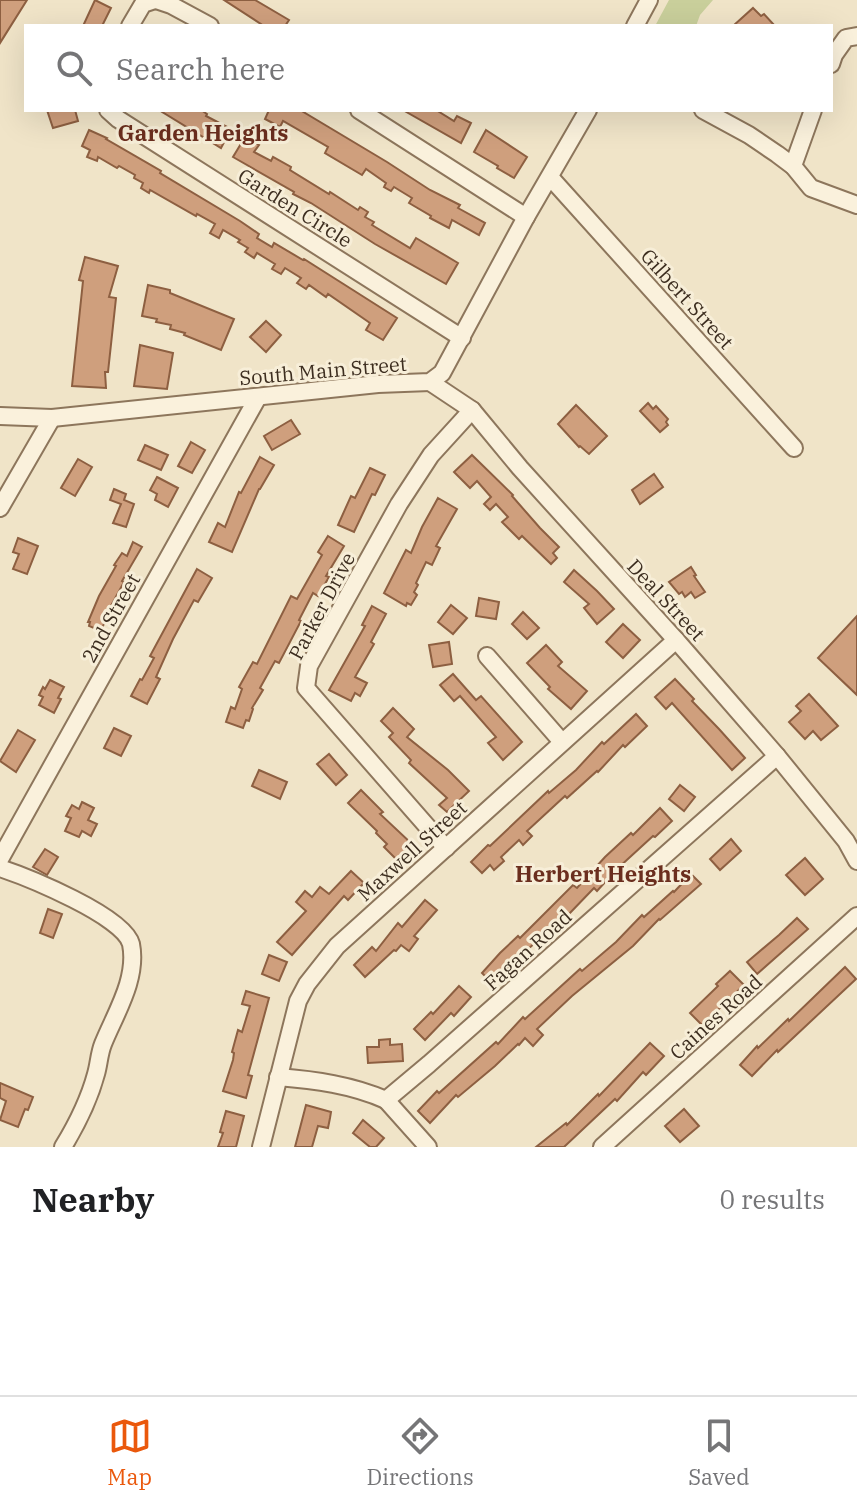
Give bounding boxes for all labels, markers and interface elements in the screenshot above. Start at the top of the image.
search box [24,24,833,112]
icon: search [52,46,96,90]
text: Search here [116,49,285,88]
district label: Garden Heights [118,118,288,147]
street label: Garden Circle [233,162,357,253]
street label: Gilbert Street [635,243,740,355]
street label: South Main Street [238,350,408,391]
street label: Parker Drive [282,547,361,664]
street label: Deal Street [621,553,711,646]
street label: 2nd Street [75,568,146,667]
street label: Maxwell Street [351,794,472,907]
district label: Herbert Heights [515,859,691,888]
street label: Fagan Road [478,903,577,996]
street label: Caines Road [664,968,768,1065]
text: Nearby [32,1177,154,1221]
text: 0 results [719,1182,825,1216]
tab: Map [107,1414,152,1491]
tab: Directions [366,1414,474,1491]
tab: Saved [688,1414,750,1491]

